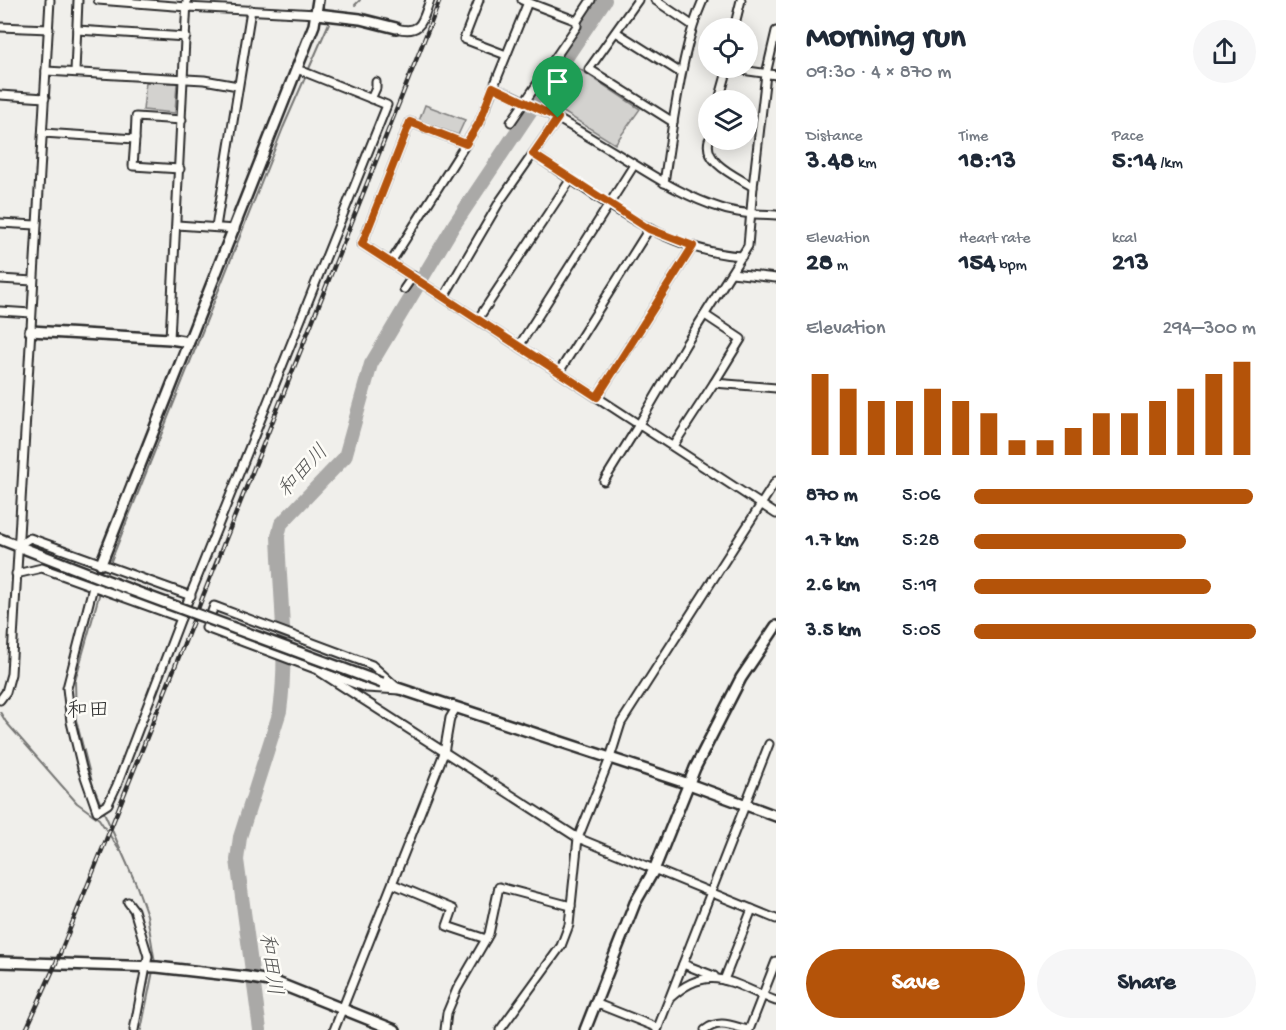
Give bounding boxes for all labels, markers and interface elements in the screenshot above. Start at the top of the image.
map controls [698,18,758,150]
button: locate [698,18,758,78]
text: Morning run [806,20,966,58]
button: share [1193,20,1256,83]
pin [532,56,583,118]
text: 09:30 · 4 × 870 m [806,62,951,85]
icon: arrive [541,65,574,98]
button: layers [698,90,758,150]
text: Distance [806,128,863,147]
text: Time [959,128,988,147]
text: Pace [1112,128,1143,147]
text: 3.48 [806,147,854,178]
text: 18:13 [959,147,1016,178]
text: 5:14 [1112,147,1157,178]
text: km [854,155,877,174]
text: /km [1157,155,1183,174]
text: Elevation [806,230,870,249]
text: Heart rate [959,230,1031,249]
text: kcal [1112,230,1137,249]
text: 28 [806,249,833,280]
text: 154 [959,249,995,280]
text: 213 [1112,249,1149,280]
text: m [833,257,848,276]
text: bpm [995,257,1027,276]
text: Elevation [806,318,886,341]
text: 294–300 m [1162,318,1256,341]
water label: 和田川 [273,440,335,504]
text: 870 m [806,485,858,508]
text: 5:06 [902,485,940,508]
text: 1.7 km [806,530,859,553]
text: 5:28 [902,530,940,553]
text: 2.6 km [806,575,860,598]
text: 5:19 [902,575,937,598]
text: 3.5 km [806,620,861,643]
text: 5:05 [902,620,941,643]
district label: 和田 [67,699,109,725]
water label: 和田川 [252,931,286,997]
button: Save [806,949,1025,1018]
button: Share [1037,949,1256,1018]

